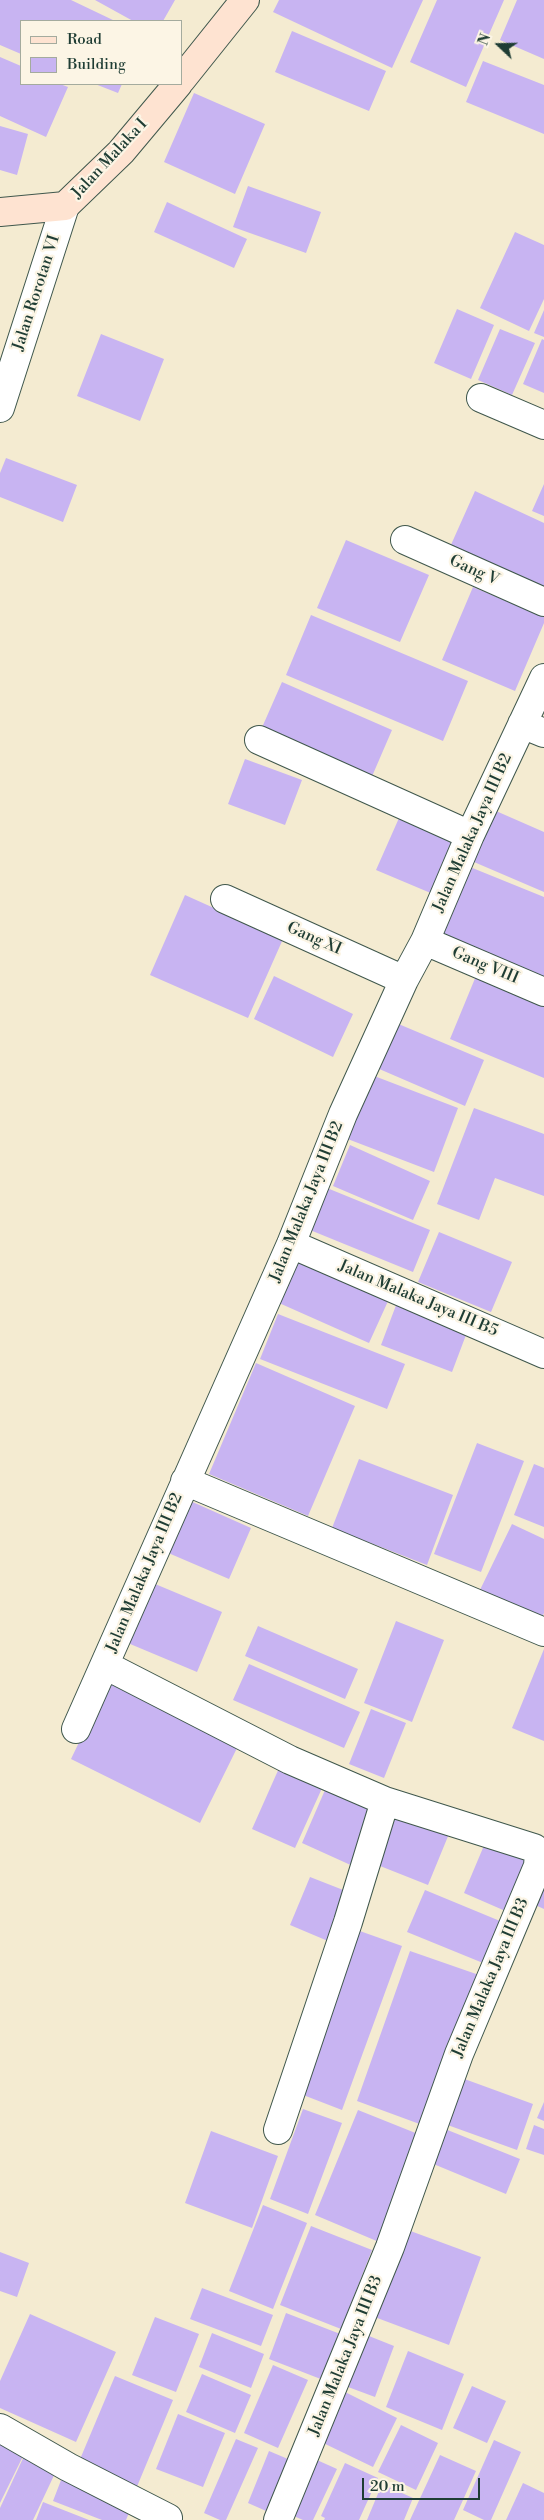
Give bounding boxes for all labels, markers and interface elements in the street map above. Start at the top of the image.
legend [20,20,182,85]
north arrow [474,20,524,70]
text: Road [67,30,102,49]
text: N [475,31,495,48]
text: Building [67,55,126,74]
street label: Jalan Malaka I [68,115,152,203]
street label: Jalan Rorotan VI [9,233,65,353]
street label: Gang V [446,552,502,590]
street label: Jalan Malaka Jaya III B2 [429,751,517,915]
street label: Gang XI [284,918,344,960]
street label: Gang VIII [449,943,521,989]
street label: Jalan Malaka Jaya III B2 [266,1119,348,1285]
street label: Jalan Malaka Jaya III B5 [335,1257,501,1341]
street label: Jalan Malaka Jaya III B2 [103,1490,187,1656]
street label: Jalan Malaka Jaya III B3 [449,1895,533,2061]
street label: Jalan Malaka Jaya III B3 [305,2273,387,2439]
scale bar [364,2468,482,2500]
text: 20 m [370,2477,405,2496]

